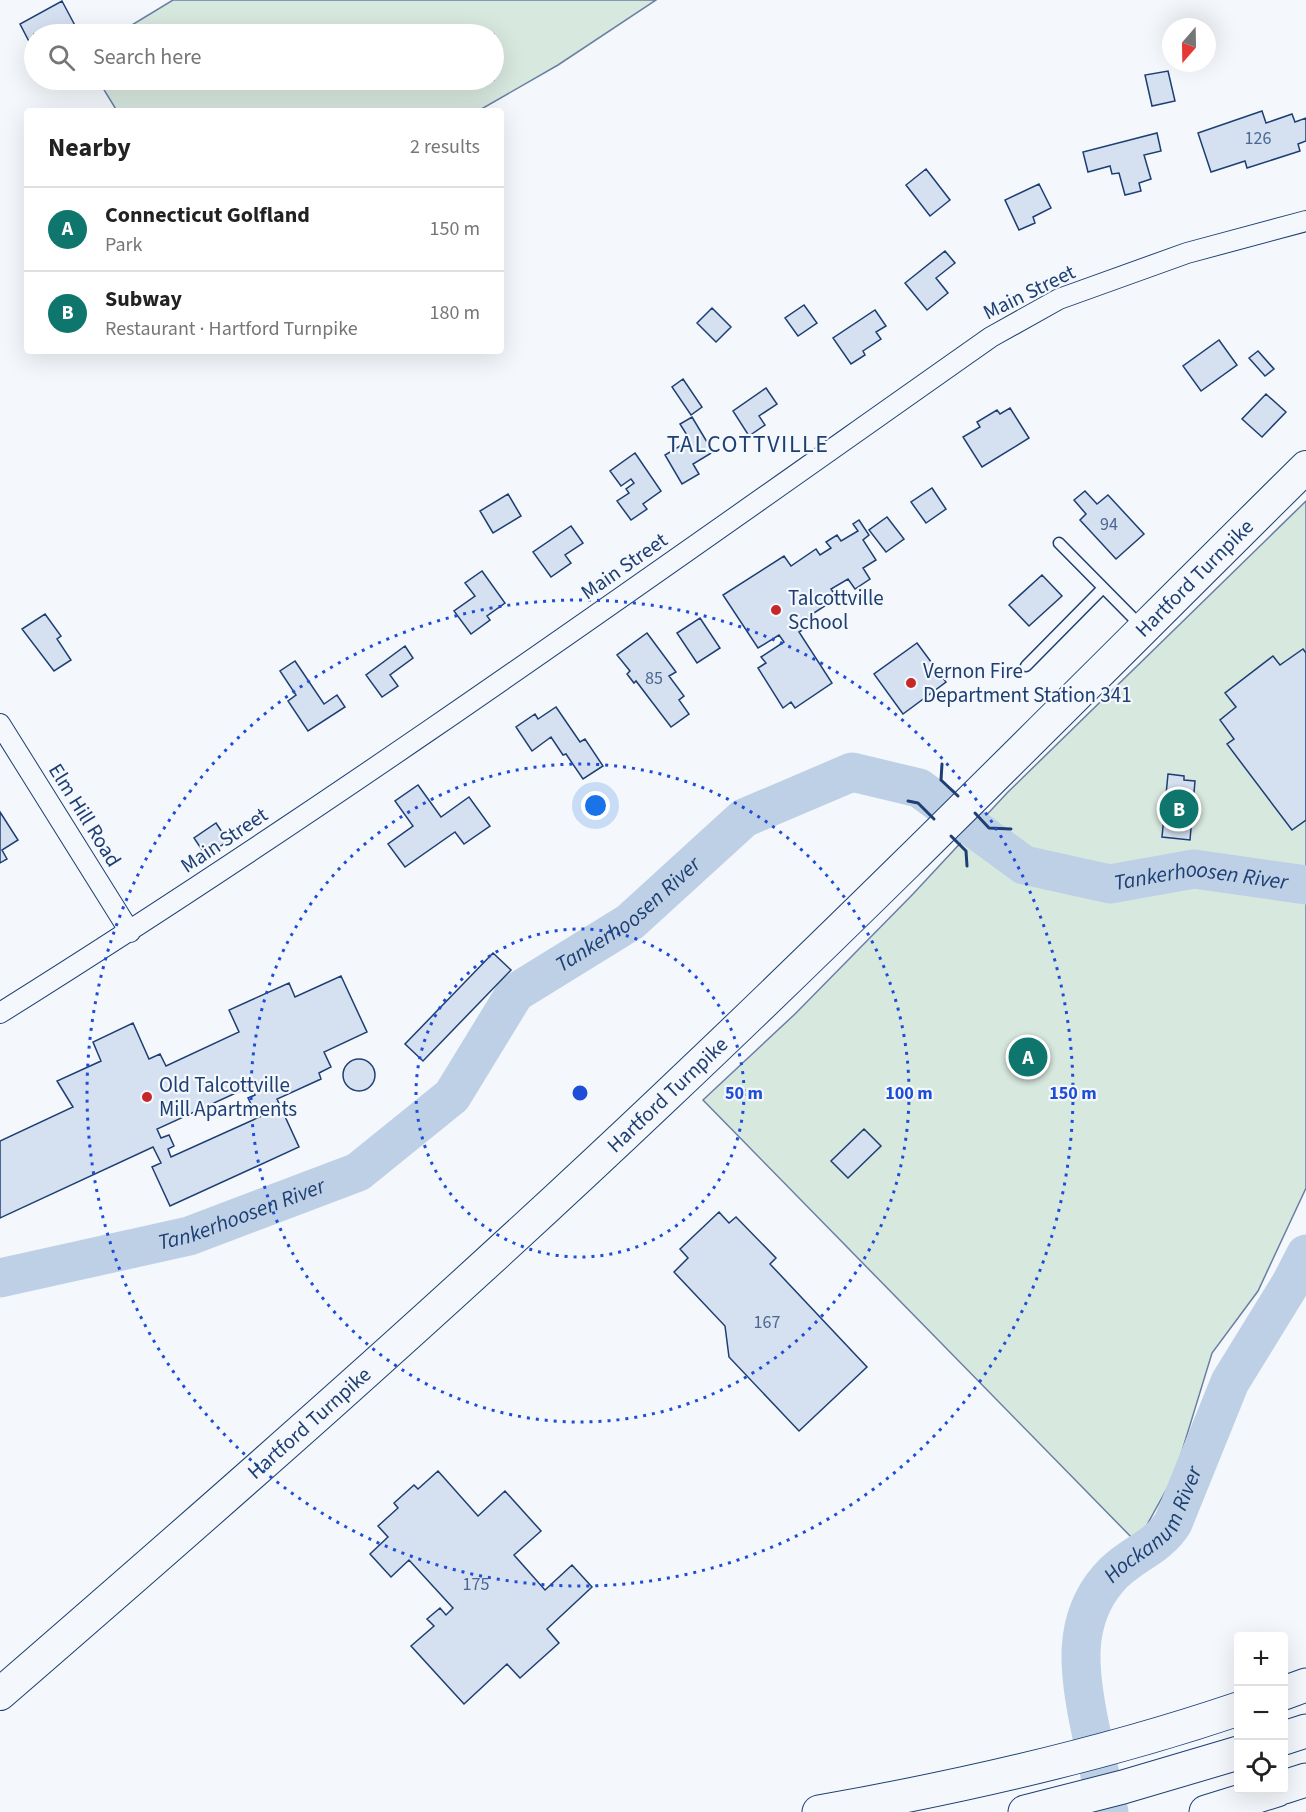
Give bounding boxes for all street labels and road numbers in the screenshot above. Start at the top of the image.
street label: Main Street [978,257,1080,327]
street label: Hartford Turnpike [1128,512,1260,644]
street label: Main Street [575,525,673,607]
street label: Elm Hill Road [41,757,129,873]
street label: Main Street [174,800,274,880]
street label: Hartford Turnpike [600,1030,734,1159]
street label: Hartford Turnpike [241,1360,378,1486]

